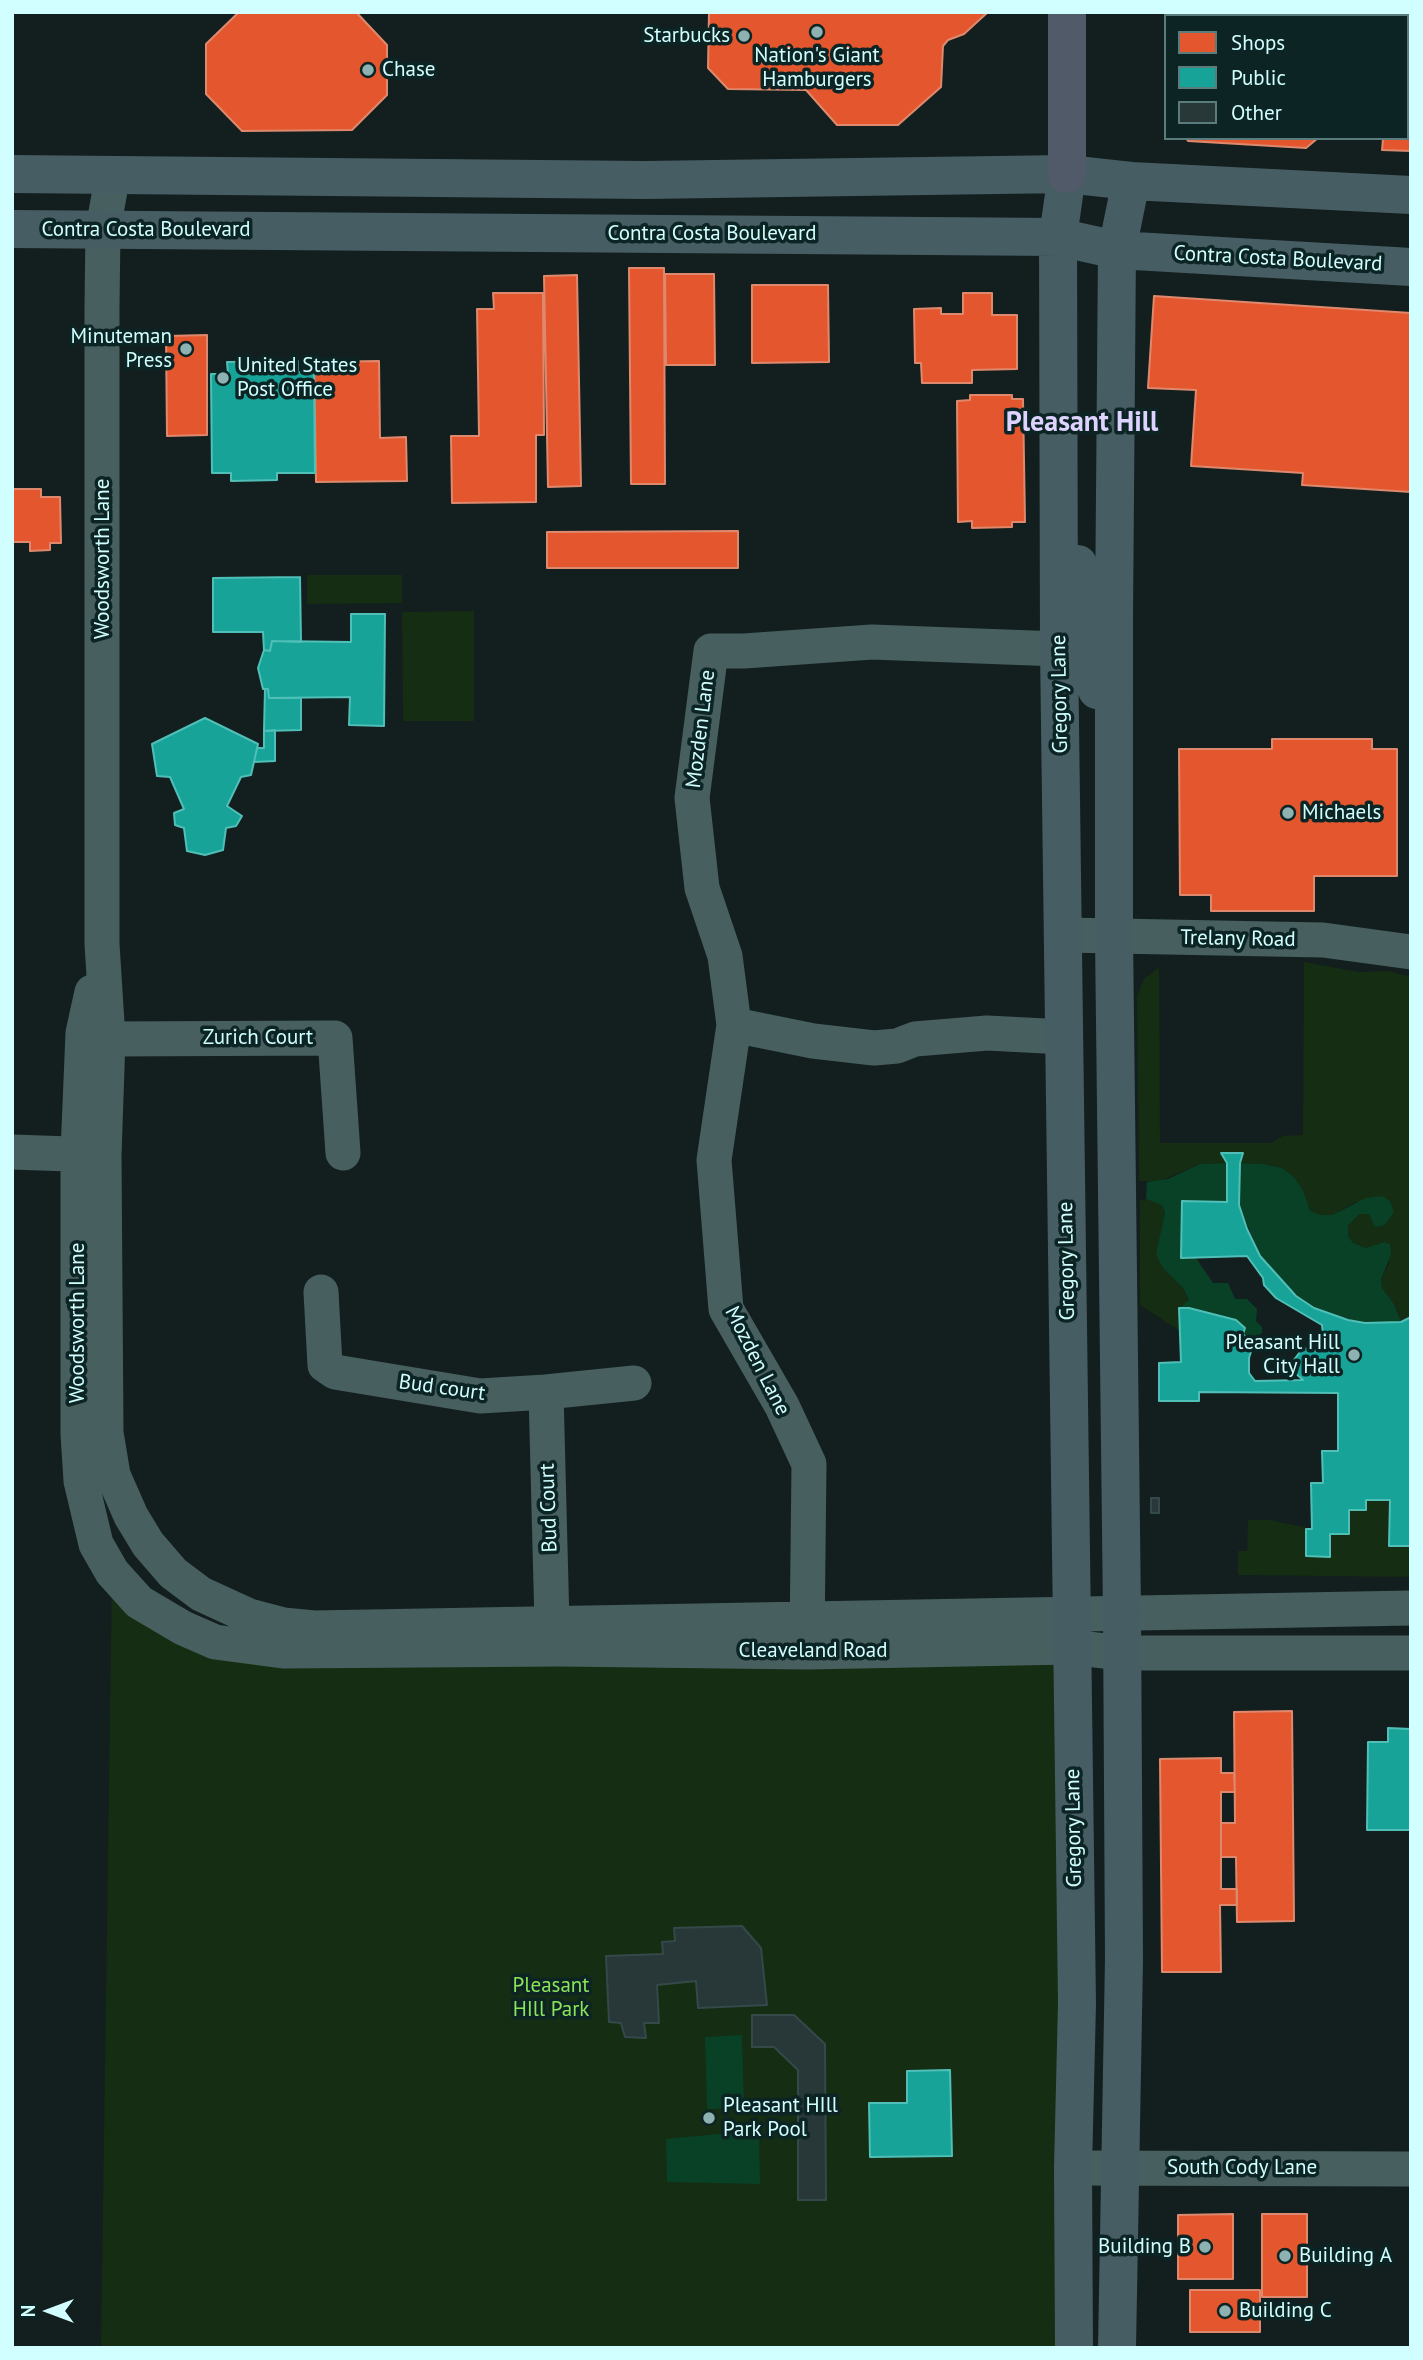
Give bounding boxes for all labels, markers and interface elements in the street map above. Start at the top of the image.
legend [1164,14,1409,140]
place label: Starbucks [643,23,730,49]
marker: Nation's Giant Hamburgers [809,24,825,40]
marker: Starbucks [736,28,752,44]
text: Shops [1231,29,1285,56]
place label: Nation's Giant Hamburgers [754,43,880,93]
place label: Chase [382,57,435,83]
marker: Chase [360,62,376,78]
text: Public [1231,64,1286,91]
text: Other [1231,99,1282,126]
street label: Contra Costa Boulevard [42,217,250,243]
street label: Contra Costa Boulevard [608,221,816,247]
street label: Contra Costa Boulevard [1173,241,1383,277]
place label: Minuteman Press [70,324,172,374]
marker: Minuteman Press [178,341,194,357]
place label: United States Post Office [237,353,357,403]
marker: United States Post Office [215,370,231,386]
district label: Pleasant Hill [1006,406,1158,440]
street label: Woodsworth Lane [90,479,116,639]
street label: Gregory Lane [1046,635,1074,753]
street label: Mozden Lane [681,668,721,790]
place label: Michaels [1302,800,1381,826]
marker: Michaels [1280,805,1296,821]
street label: Trelany Road [1180,925,1296,953]
street label: Zurich Court [203,1025,313,1051]
street label: Gregory Lane [1053,1202,1081,1320]
street label: Woodsworth Lane [65,1243,91,1403]
street label: Mozden Lane [719,1302,795,1420]
place label: Pleasant Hill City Hall [1226,1330,1340,1380]
marker: Pleasant Hill City Hall [1346,1347,1362,1363]
street label: Bud court [397,1369,487,1407]
street label: Bud Court [535,1463,563,1553]
street label: Cleaveland Road [738,1638,888,1664]
street label: Gregory Lane [1060,1769,1088,1887]
park label: Pleasant HIll Park [513,1973,589,2023]
place label: Pleasant HIll Park Pool [723,2093,838,2143]
marker: Pleasant HIll Park Pool [701,2110,717,2126]
street label: South Cody Lane [1167,2155,1317,2181]
place label: Building B [1098,2234,1191,2260]
marker: Building B [1197,2239,1213,2255]
place label: Building A [1299,2243,1392,2269]
marker: Building A [1277,2248,1293,2264]
north arrow [14,2276,84,2346]
place label: Building C [1239,2298,1332,2324]
marker: Building C [1217,2303,1233,2319]
text: N [16,2305,40,2317]

